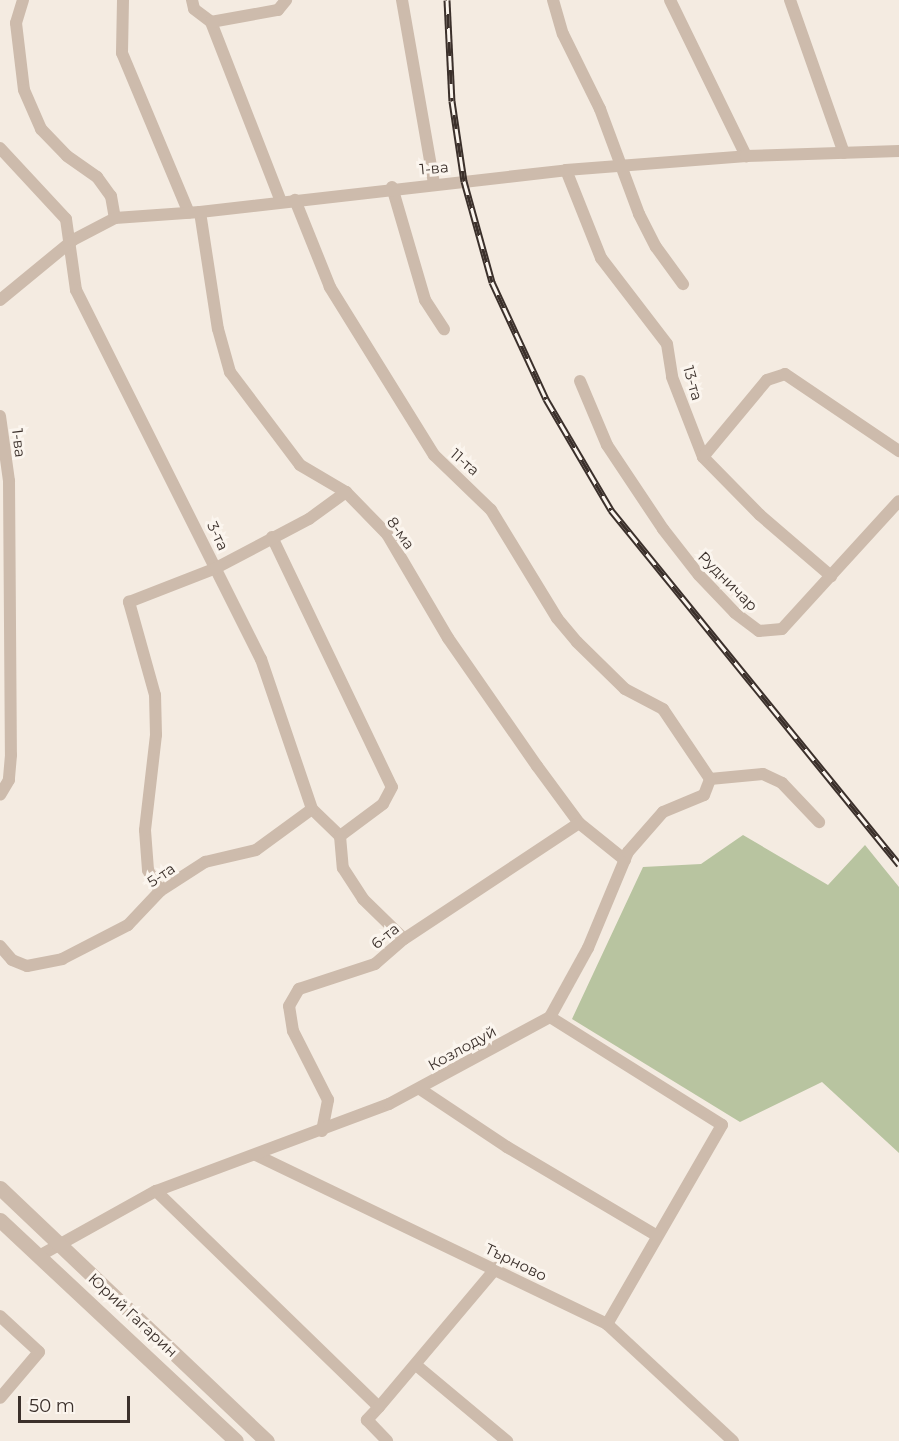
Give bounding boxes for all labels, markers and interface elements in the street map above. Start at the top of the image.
street label: 1-ва [419,158,449,178]
street label: 13-та [680,364,706,402]
street label: 1-ва [8,428,30,458]
street label: 11-та [447,445,483,479]
street label: 8-ма [383,513,419,553]
street label: 3-та [204,519,232,553]
street label: Рудничар [694,547,762,615]
street label: 5-та [144,859,178,891]
street label: 6-та [368,919,402,953]
street label: Козлодуй [425,1022,499,1074]
street label: Търново [482,1239,550,1285]
street label: Юрий Гагарин [85,1269,181,1361]
scale bar [21,1384,134,1422]
text: 50 m [29,1395,75,1417]

